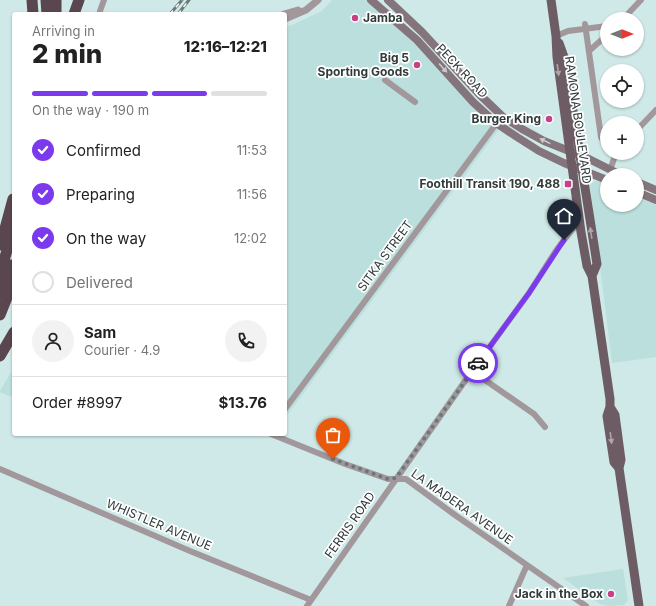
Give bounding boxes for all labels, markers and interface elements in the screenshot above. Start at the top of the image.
place label: Jamba [363,10,403,25]
north arrow [600,12,644,56]
map controls [600,12,644,212]
marker: Jamba [350,13,360,23]
text: Arriving in [32,23,95,39]
text: 12:16–12:21 [184,37,267,56]
text: 2 min [32,38,102,69]
street label: PECK ROAD [434,40,491,101]
place label: Big 5 Sporting Goods [318,50,409,79]
street label: RAMONA BOULEVARD [562,55,595,185]
marker: Big 5 Sporting Goods [412,60,422,70]
one-way arrow [439,63,448,73]
one-way arrow [555,64,561,76]
button: locate [600,64,644,108]
text: On the way · 190 m [32,102,149,118]
place label: Burger King [472,111,541,126]
marker: Burger King [544,114,554,124]
button: + [600,116,644,160]
one-way arrow [539,138,551,144]
icon: check [32,139,54,161]
text: Confirmed [66,141,141,160]
text: 11:53 [237,142,267,158]
button: − [600,168,644,212]
place label: Foothill Transit 190, 488 [419,176,560,191]
marker: Foothill Transit 190, 488 [563,179,573,189]
icon: check [32,183,54,205]
text: Preparing [66,185,135,204]
text: 11:56 [237,186,267,202]
pin [547,199,581,240]
icon: home [553,205,575,227]
street label: SITKA STREET [354,217,415,294]
icon: check [32,227,54,249]
one-way arrow [588,227,594,239]
text: On the way [66,229,146,248]
text: 12:02 [234,230,267,246]
text: Delivered [66,273,133,292]
button: person [32,320,74,362]
button: phone [225,320,267,362]
text: Sam [84,323,116,342]
text: Courier · 4.9 [84,342,160,358]
courier [458,343,498,383]
icon: car [467,352,489,374]
text: Order #8997 [32,393,122,412]
text: $13.76 [218,393,267,412]
pin [316,418,350,459]
icon: bag [322,424,344,446]
one-way arrow [608,432,614,444]
street label: LA MADERA AVENUE [408,466,516,547]
street label: FERRIS ROAD [321,489,378,561]
street label: WHISTLER AVENUE [104,496,214,553]
place label: Jack in the Box [515,586,603,601]
marker: Jack in the Box [606,589,616,599]

